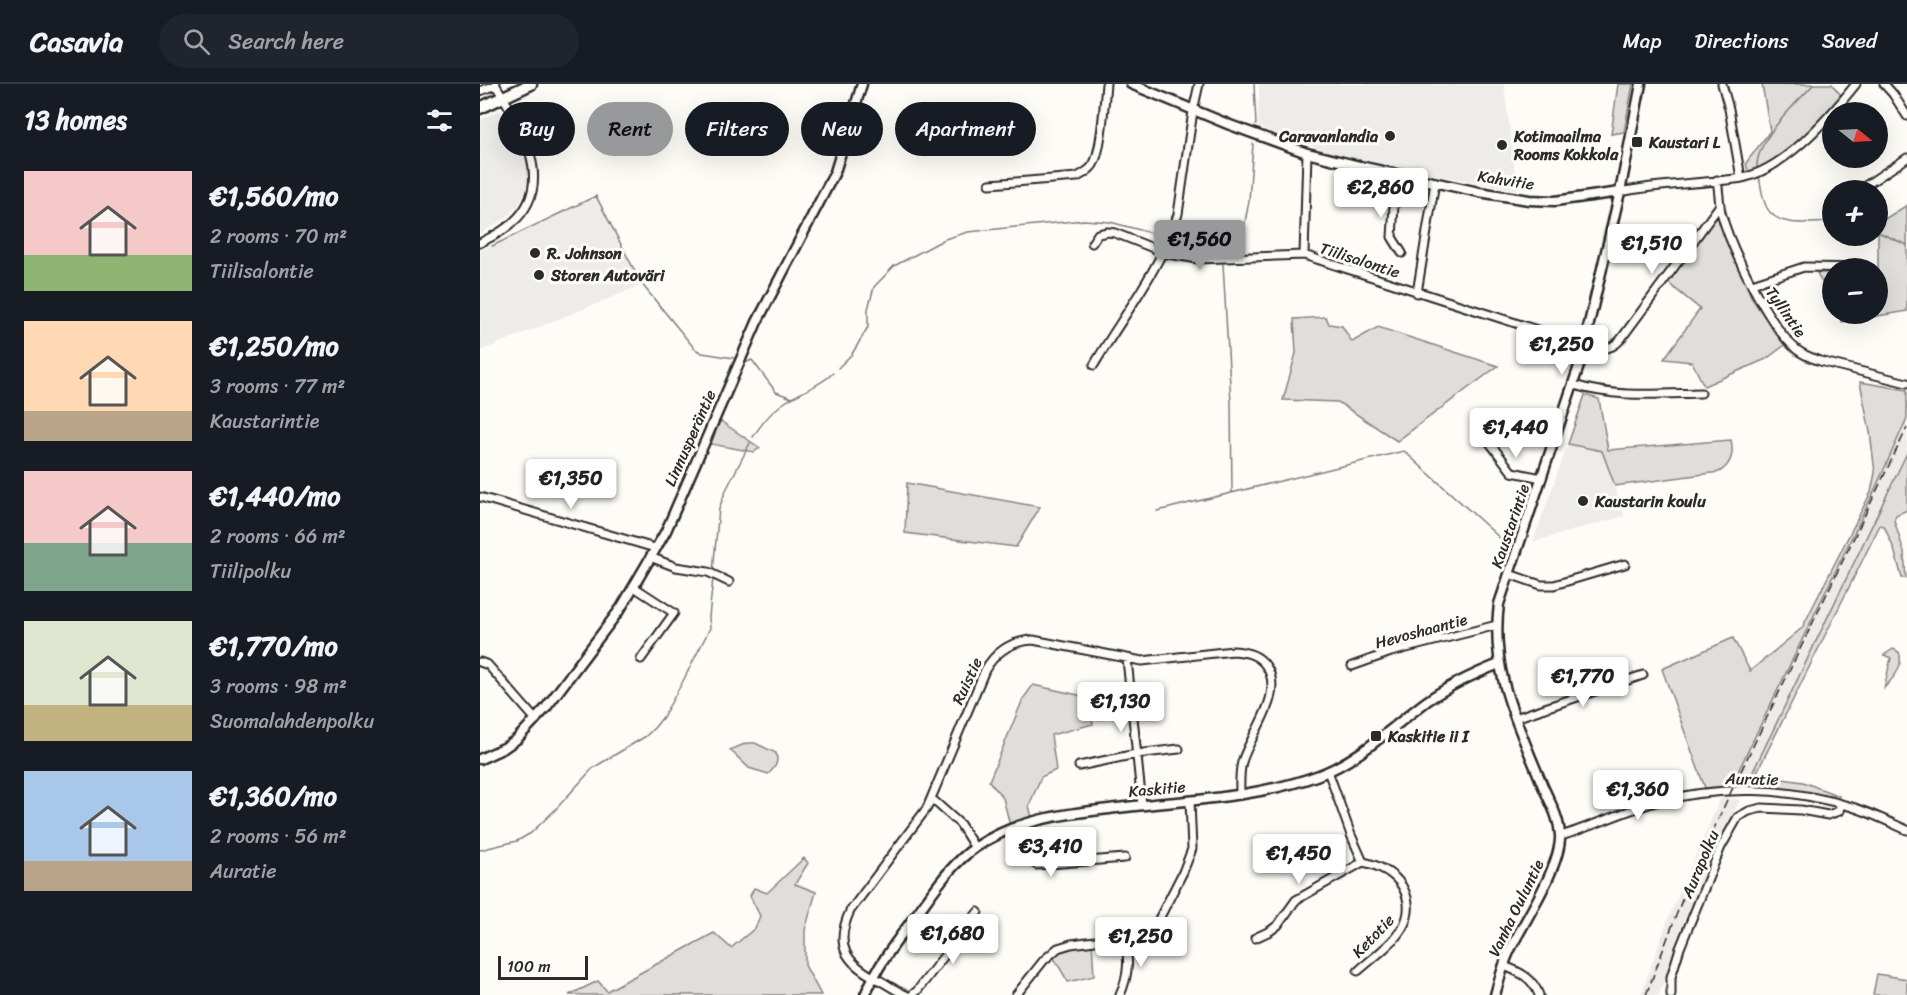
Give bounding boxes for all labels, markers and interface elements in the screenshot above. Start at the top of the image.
search box [159,14,579,68]
text: Casavia [30,17,123,66]
text: Search here [228,22,344,61]
text: Map [1623,22,1661,60]
text: Directions [1694,22,1789,60]
text: Saved [1822,22,1877,60]
icon: search [180,25,213,58]
text: 13 homes [24,97,127,143]
chip: Buy [498,102,575,156]
chip: Rent [587,102,673,156]
chip: Filters [685,102,789,156]
chip: New [801,102,883,156]
chip: Apartment [895,102,1036,156]
north arrow [1822,102,1888,168]
map controls [1822,102,1888,324]
icon: filters [423,104,456,137]
place label: Caravanlandia [1278,122,1379,151]
place label: Kotimaailma Rooms Kokkola [1513,122,1619,169]
place label: Kaustari L [1648,128,1721,157]
marker: Caravanlandia [1383,129,1397,143]
marker: Kaustari L [1630,135,1644,149]
marker: Kotimaailma Rooms Kokkola [1495,138,1509,152]
street label: Kahvitie [1476,161,1536,199]
pin: €2,860 [1332,168,1430,219]
text: €2,860 [1348,170,1414,205]
text: €1,560/mo [210,173,339,219]
button: + [1822,180,1888,246]
icon: home [72,195,144,267]
text: 2 rooms · 70 m² [210,219,347,254]
pin: €1,560 [1151,220,1249,271]
text: €1,560 [1168,222,1232,257]
pin: €1,510 [1603,224,1701,275]
text: €1,510 [1622,226,1682,261]
street label: Tiilisalontie [1316,233,1404,287]
place label: R. Johnson [546,239,622,268]
marker: R. Johnson [528,246,542,260]
text: Tiilisalontie [210,254,314,289]
button: − [1822,258,1888,324]
place label: Storen Autoväri [550,261,666,290]
marker: Storen Autoväri [532,268,546,282]
street label: Tyllintie [1758,280,1814,344]
text: €1,250/mo [210,323,339,369]
pin: €1,250 [1513,325,1611,376]
text: €1,250 [1530,327,1594,362]
icon: home [72,345,144,417]
text: 3 rooms · 77 m² [210,369,345,404]
street label: Linnusperäntie [656,385,724,491]
text: Kaustarintie [210,404,319,439]
pin: €1,440 [1467,408,1565,459]
text: €1,440 [1484,410,1548,445]
pin: €1,350 [522,459,620,510]
text: €1,350 [539,461,603,496]
text: €1,440/mo [210,473,340,519]
street label: Kaustarintie [1482,480,1538,572]
place label: Kaustarin koulu [1594,487,1706,516]
marker: Kaustarin koulu [1576,494,1590,508]
icon: home [72,495,144,567]
text: 2 rooms · 66 m² [210,519,346,554]
text: Tiilipolku [210,554,291,589]
street label: Hevoshaantie [1372,605,1471,657]
text: €1,770/mo [210,623,338,669]
icon: home [72,645,144,717]
street label: Ruistie [943,652,991,710]
pin: €1,770 [1534,657,1632,708]
text: €1,770 [1552,659,1614,694]
text: 3 rooms · 98 m² [210,669,347,704]
pin: €1,130 [1072,682,1170,733]
text: €1,130 [1091,684,1151,719]
text: Suomalahdenpolku [210,704,374,739]
place label: Kaskitie ii I [1387,722,1470,751]
marker: Kaskitie ii I [1369,729,1383,743]
street label: Auratie [1724,764,1779,794]
pin: €1,360 [1589,770,1687,821]
street label: Kaskitie [1127,772,1187,806]
text: €1,360 [1607,772,1669,807]
text: €1,360/mo [210,773,337,819]
icon: home [72,795,144,867]
text: 2 rooms · 56 m² [210,819,347,854]
street label: Aurapolku [1672,825,1728,904]
pin: €3,410 [1002,827,1100,878]
text: €3,410 [1019,829,1083,864]
pin: €1,450 [1250,834,1348,885]
text: €1,450 [1267,836,1331,871]
text: Auratie [210,854,277,889]
street label: Vanha Ouluntie [1480,854,1552,962]
street label: Ketotie [1344,907,1402,965]
pin: €1,680 [904,914,1002,965]
text: €1,680 [921,916,985,951]
pin: €1,250 [1092,917,1190,968]
text: €1,250 [1109,919,1173,954]
text: 100 m [507,952,551,981]
scale bar [498,953,588,980]

